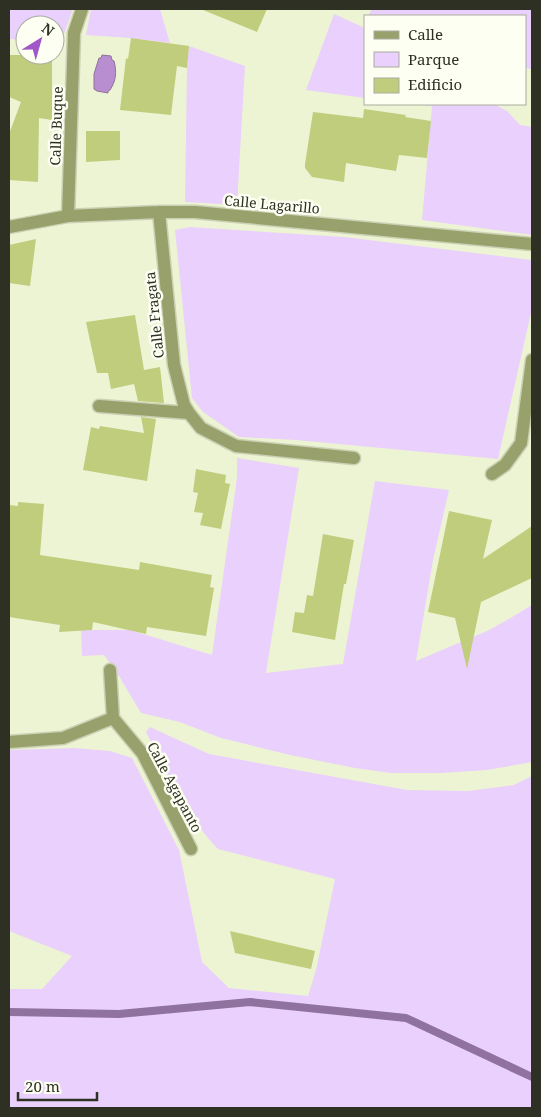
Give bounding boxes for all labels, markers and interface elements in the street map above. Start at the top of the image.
north arrow [15,15,65,65]
legend [364,15,526,105]
text: N [38,18,58,40]
text: Calle [408,24,443,44]
text: Parque [408,49,459,69]
text: Edificio [408,74,462,94]
street label: Calle Buque [45,86,67,166]
street label: Calle Lagarillo [223,190,321,218]
street label: Calle Fragata [140,271,168,359]
street label: Calle Agapanto [143,738,207,836]
scale bar [18,1070,96,1102]
text: 20 m [25,1076,60,1096]

